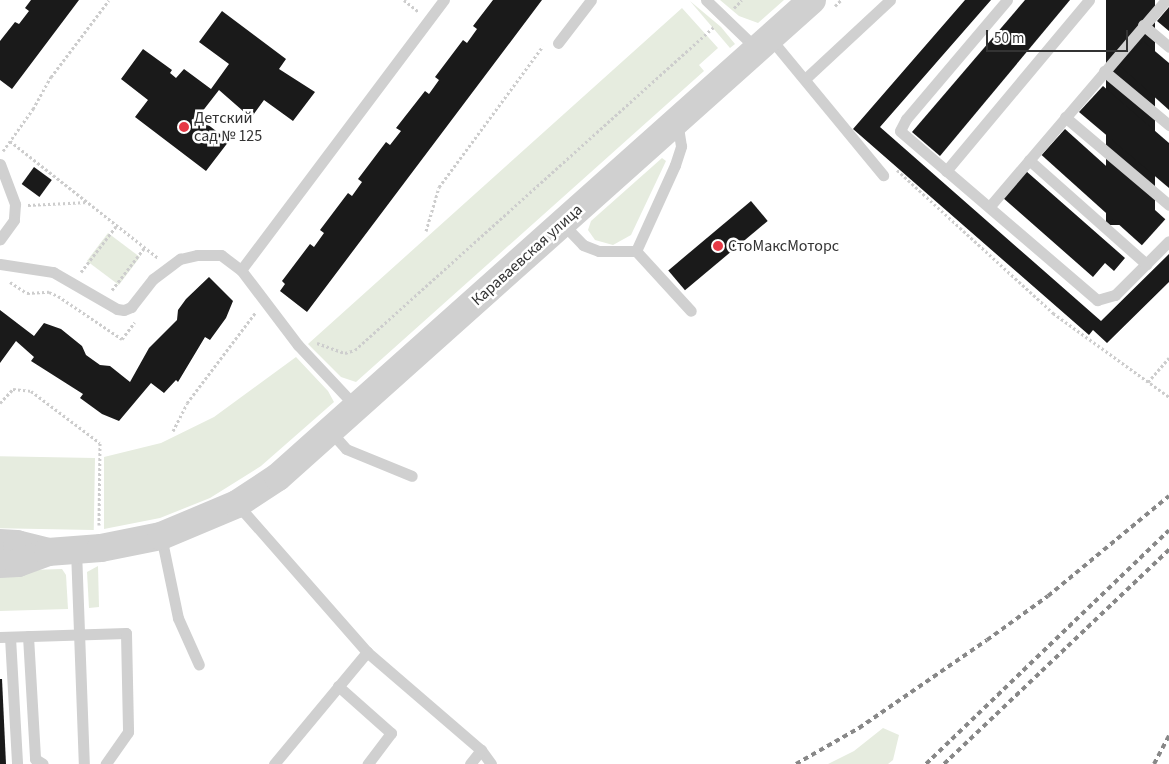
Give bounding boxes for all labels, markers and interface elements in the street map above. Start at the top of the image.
scale bar [989,20,1132,52]
text: 50 m [994,28,1024,49]
place label: Детский сад № 125 [194,108,262,146]
marker: Детский сад № 125 [178,121,190,133]
street label: Караваевская улица [468,200,586,310]
place label: СтоМаксМоторс [728,236,839,256]
marker: СтоМаксМоторс [712,240,724,252]

